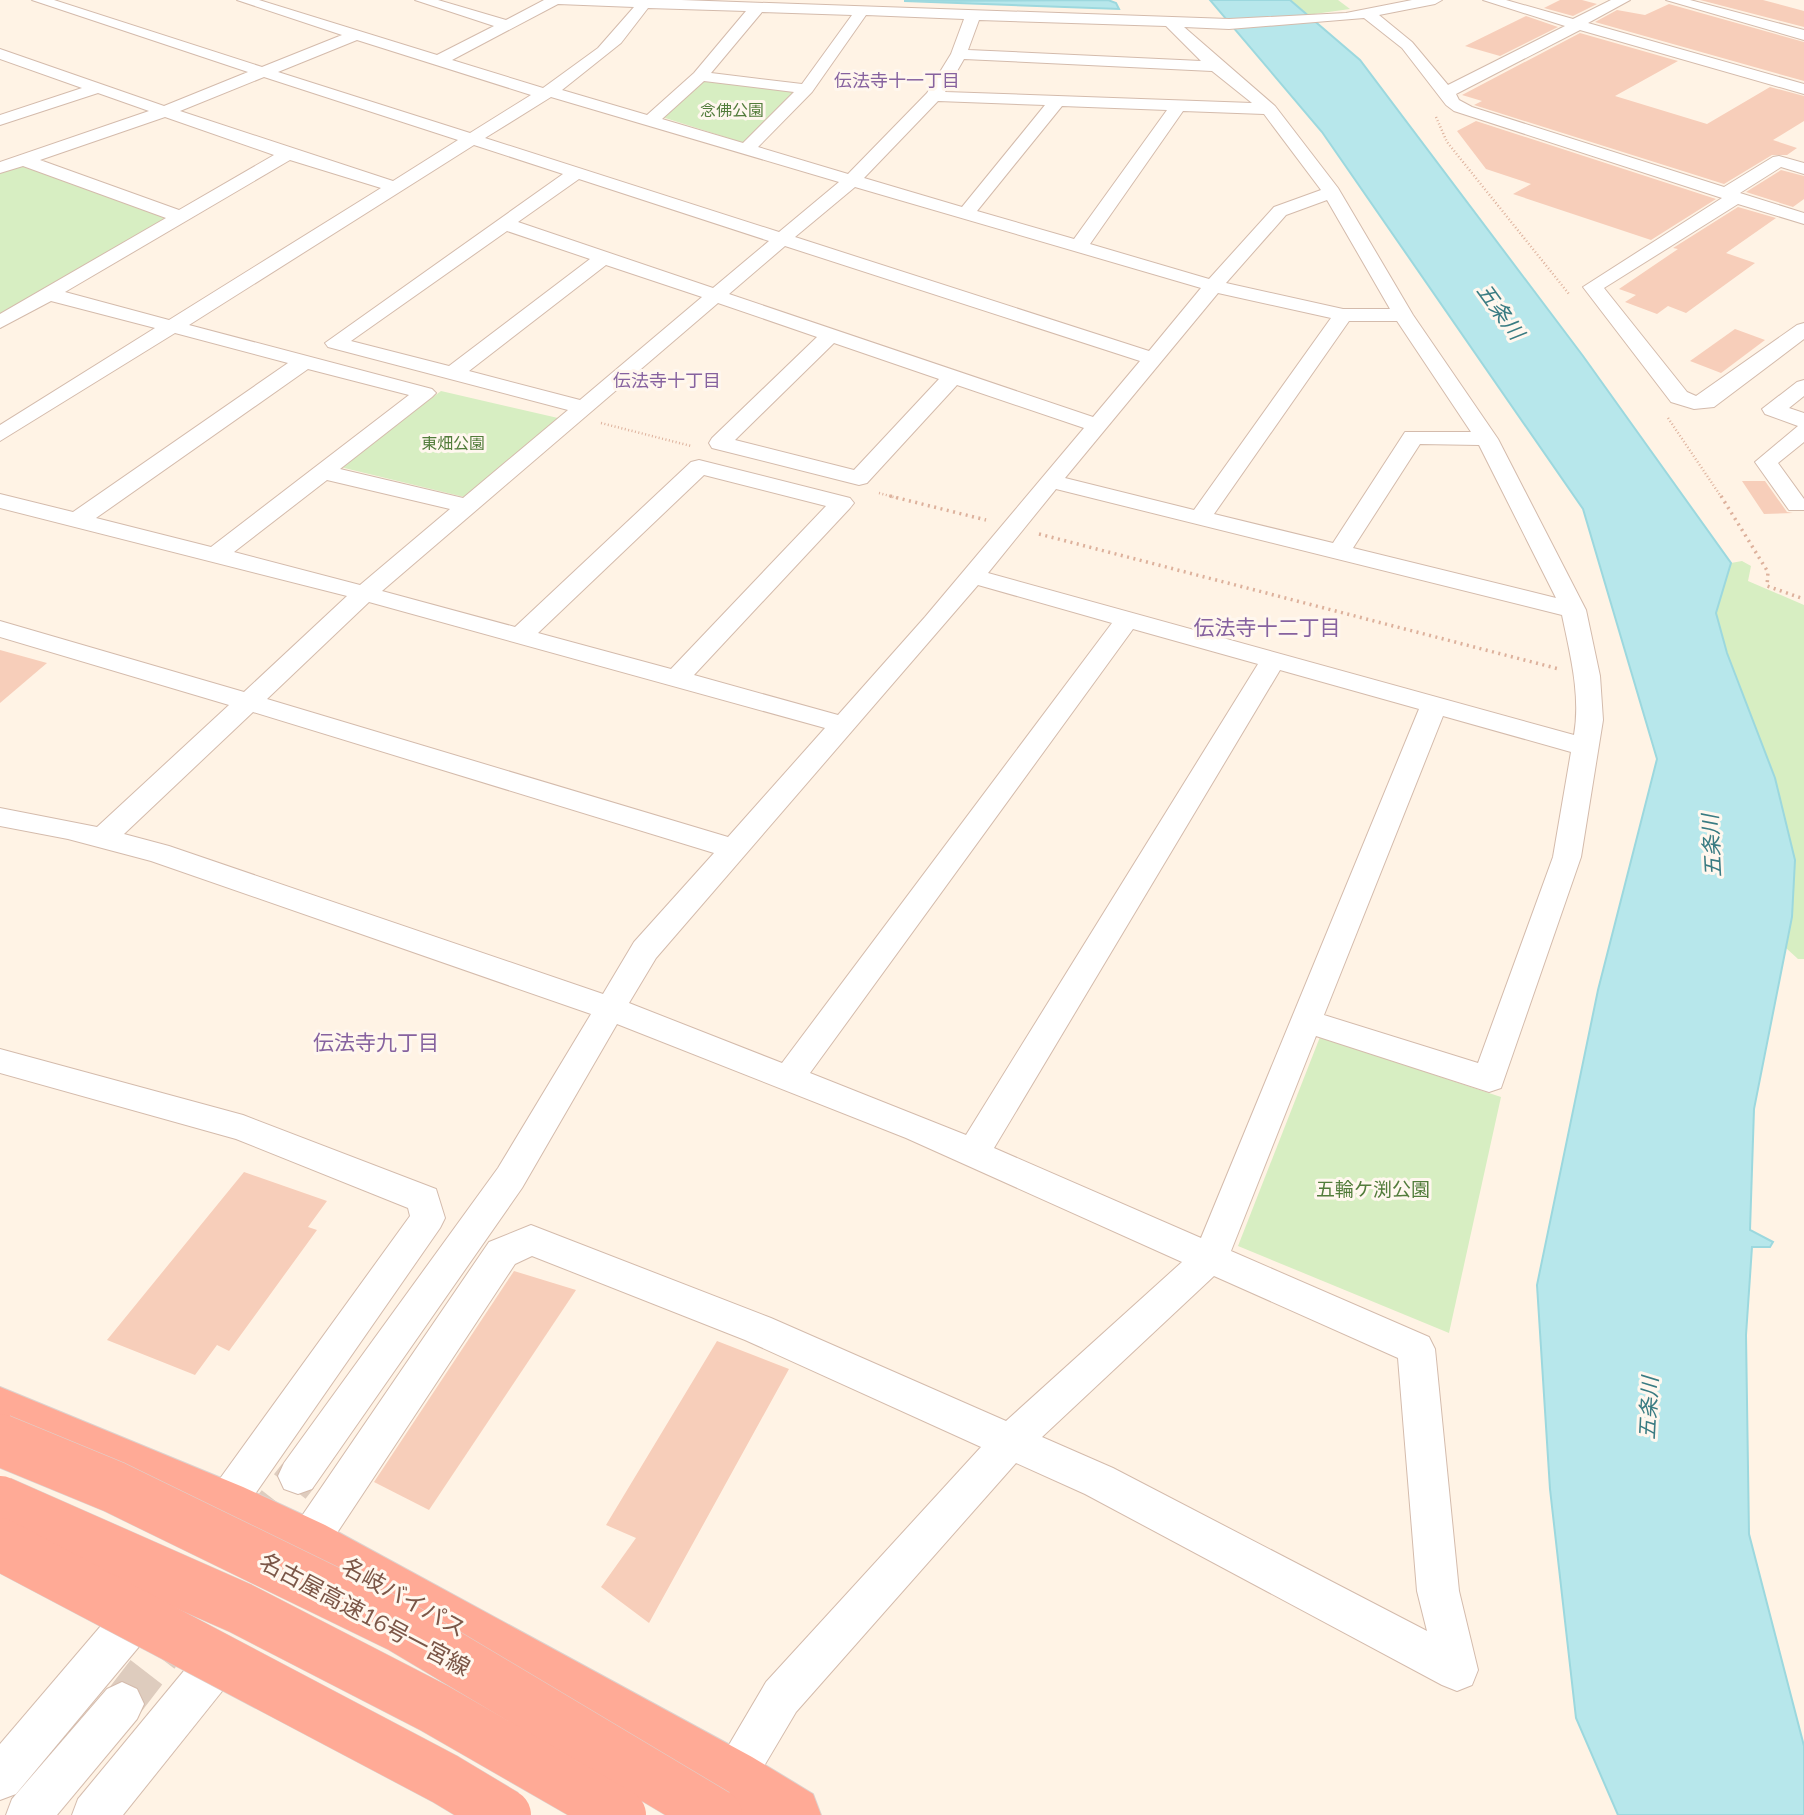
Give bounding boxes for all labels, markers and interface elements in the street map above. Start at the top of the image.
district label: 伝法寺十一丁目 [834,69,960,92]
park label: 念佛公園 [700,100,764,120]
water label: 五条川 [1472,278,1531,346]
district label: 伝法寺十丁目 [613,369,721,392]
park label: 東畑公園 [421,433,485,453]
district label: 伝法寺十二丁目 [1194,614,1341,640]
water label: 五条川 [1696,812,1726,878]
district label: 伝法寺九丁目 [313,1029,439,1055]
park label: 五輪ケ渕公園 [1316,1177,1430,1201]
water label: 五条川 [1633,1374,1663,1440]
street label: 名古屋高速16号一宮線 [255,1546,475,1682]
street label: 名岐バイパス [337,1551,471,1643]

